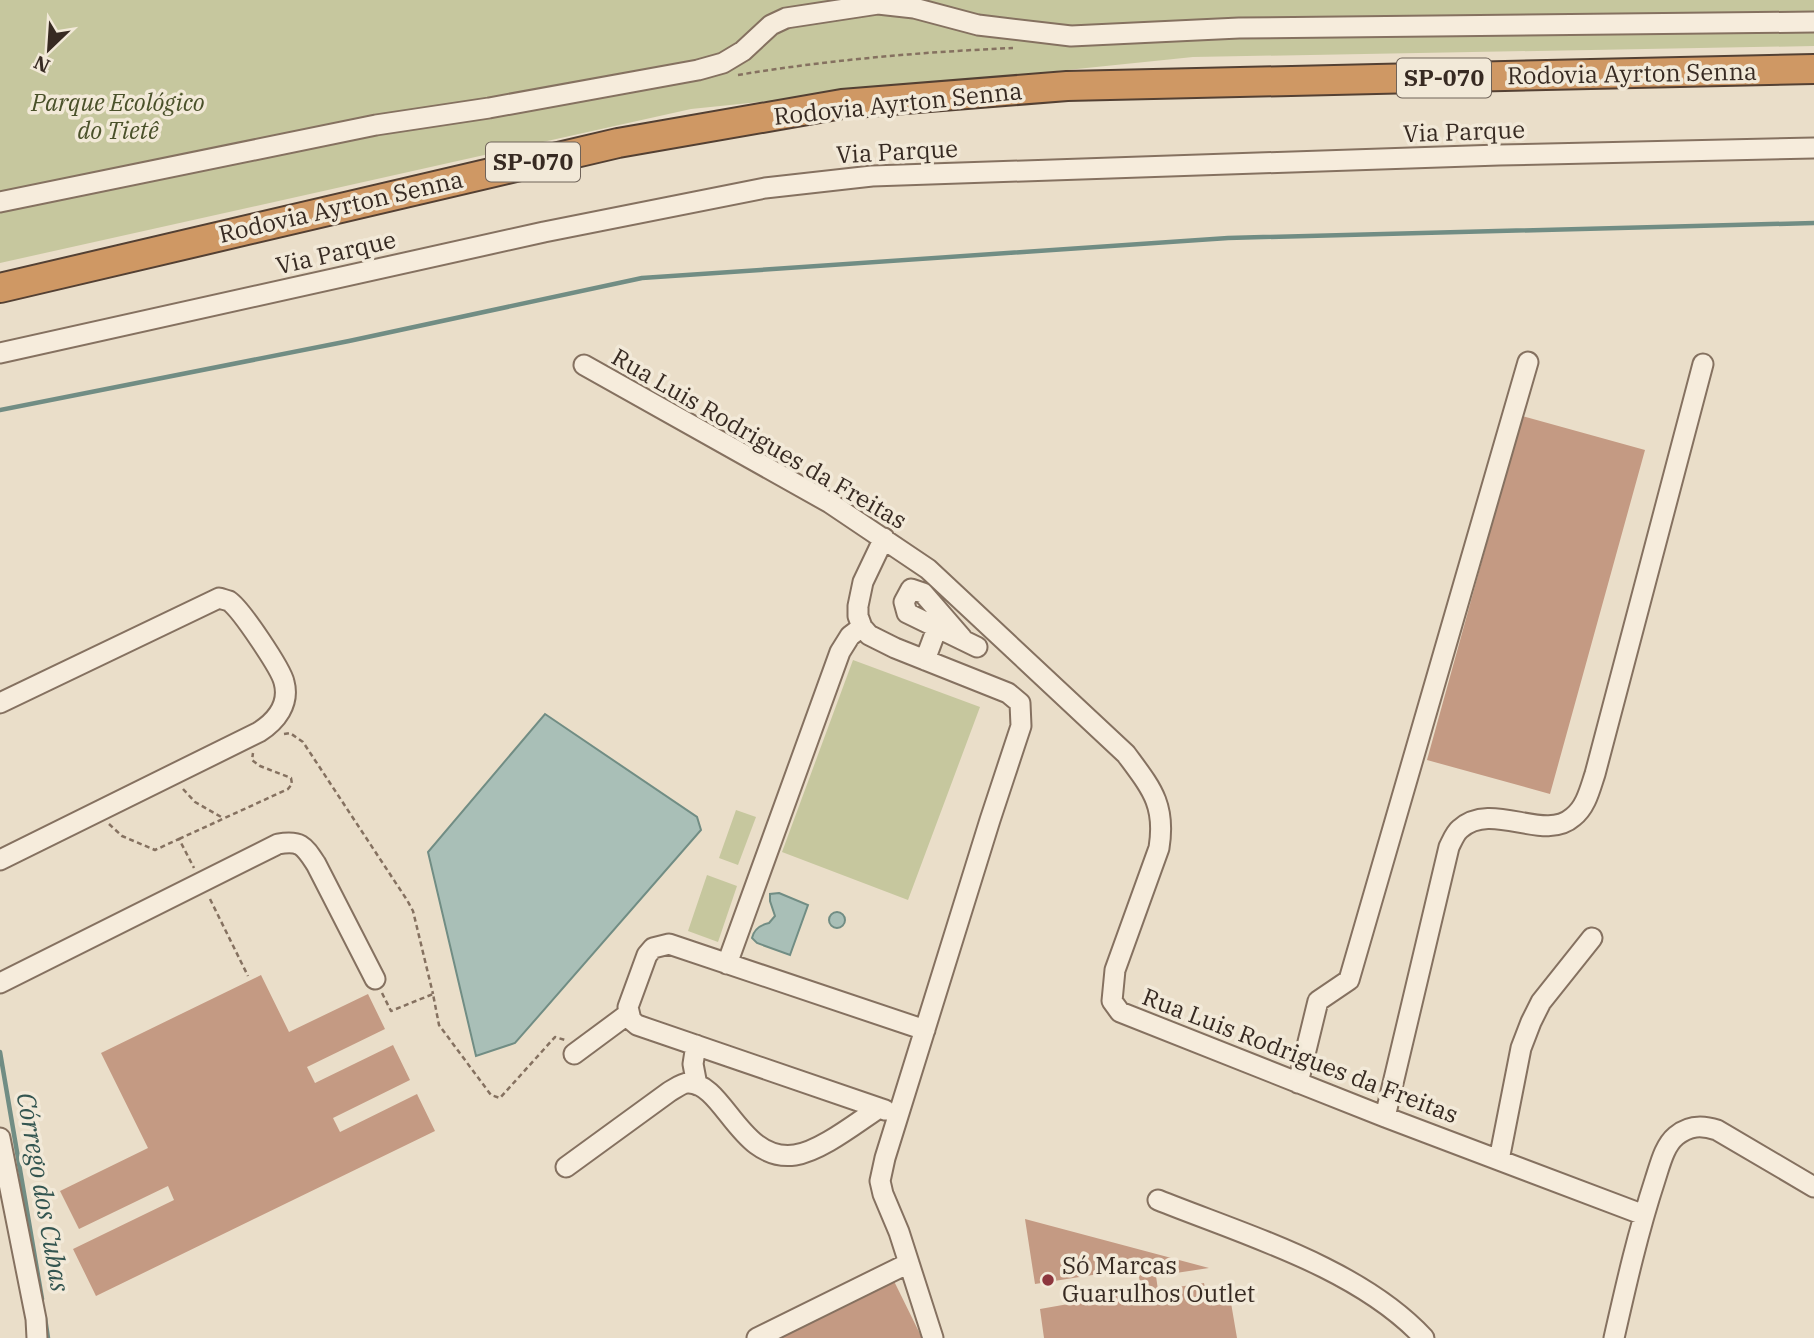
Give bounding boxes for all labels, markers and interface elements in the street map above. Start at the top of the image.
north arrow [14,14,84,84]
text: N [30,50,54,78]
street label: Rodovia Ayrton Senna [1507,55,1757,91]
road number: SP-070 [1397,58,1491,97]
street label: Rodovia Ayrton Senna [772,74,1024,132]
park label: Parque Ecológico do Tietê [30,86,205,146]
street label: Via Parque [1402,113,1526,149]
street label: Via Parque [835,132,959,170]
road number: SP-070 [486,142,580,182]
street label: Rodovia Ayrton Senna [215,162,466,250]
street label: Via Parque [273,223,399,281]
street label: Rua Luis Rodrigues da Freitas [606,340,913,536]
street label: Rua Luis Rodrigues da Freitas [1138,980,1463,1130]
water label: Córrego dos Cubas [10,1089,78,1295]
place label: Só Marcas Guarulhos Outlet [1062,1249,1255,1309]
marker: Só Marcas Guarulhos Outlet [1040,1272,1056,1288]

